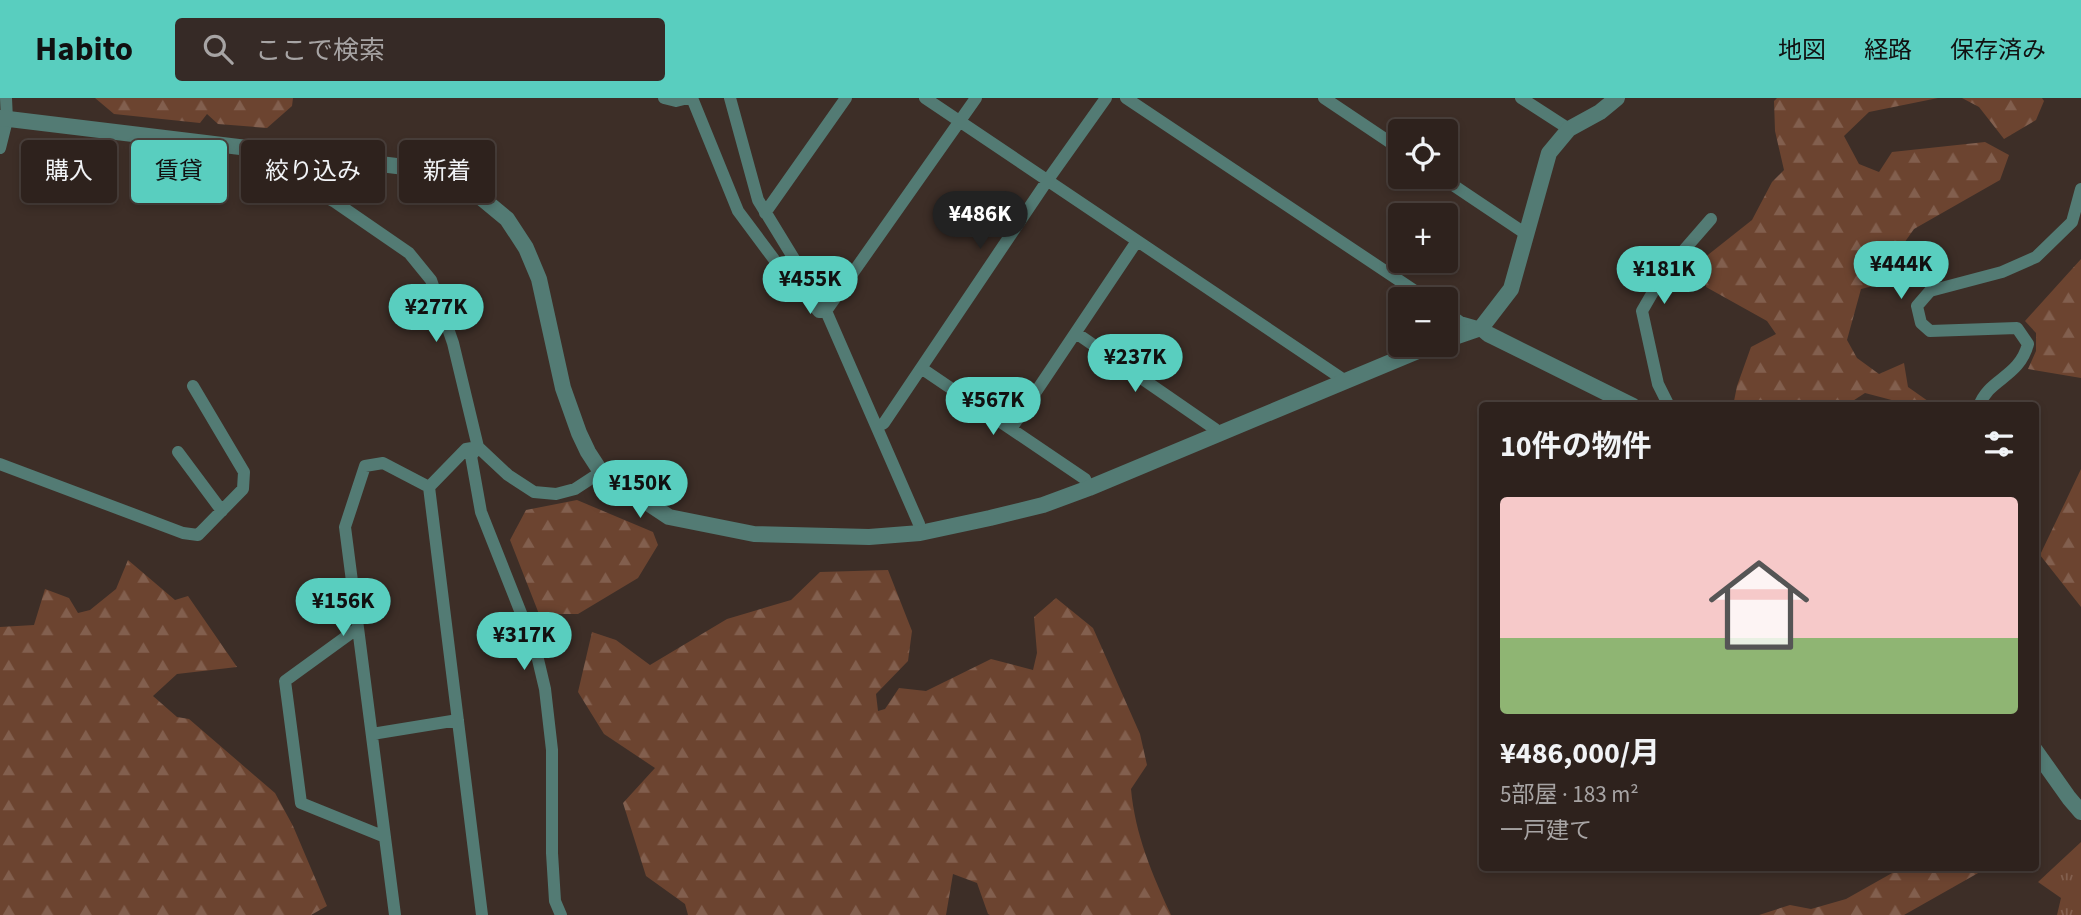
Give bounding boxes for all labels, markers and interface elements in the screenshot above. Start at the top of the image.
search box [175,18,665,81]
text: Habito [35,26,133,73]
icon: search [199,30,237,68]
text: ここで検索 [255,32,385,69]
text: 地図 [1778,33,1826,68]
text: 経路 [1864,33,1912,68]
text: 保存済み [1950,33,2046,68]
map controls [1388,119,1458,357]
button: locate [1388,119,1458,189]
chip: 購入 [21,140,117,203]
chip: 賃貸 [131,140,227,203]
chip: 絞り込み [241,140,385,203]
chip: 新着 [399,140,495,203]
pin: ¥486K [931,192,1029,251]
text: ¥486K [949,197,1011,230]
button: + [1388,203,1458,273]
pin: ¥444K [1852,242,1950,301]
pin: ¥181K [1615,246,1713,306]
text: ¥444K [1870,247,1932,280]
text: ¥181K [1633,252,1695,285]
pin: ¥455K [761,256,859,316]
text: ¥455K [779,262,841,295]
pin: ¥277K [387,285,485,344]
button: − [1388,287,1458,357]
text: ¥277K [405,290,467,323]
pin: ¥237K [1086,334,1184,394]
text: ¥237K [1104,340,1166,373]
pin: ¥567K [944,378,1042,437]
text: ¥567K [962,383,1024,416]
text: 10件の物件 [1500,425,1652,468]
icon: filters [1980,425,2018,463]
pin: ¥150K [591,460,689,520]
text: ¥150K [609,466,671,499]
icon: home [1696,542,1822,668]
pin: ¥156K [294,578,392,638]
text: ¥156K [312,584,374,617]
pin: ¥317K [475,612,573,672]
text: ¥317K [493,618,555,651]
text: ¥486,000/月 [1500,732,1660,775]
text: 5部屋 · 183 m² [1500,778,1639,811]
text: 一戸建て [1500,814,1592,847]

